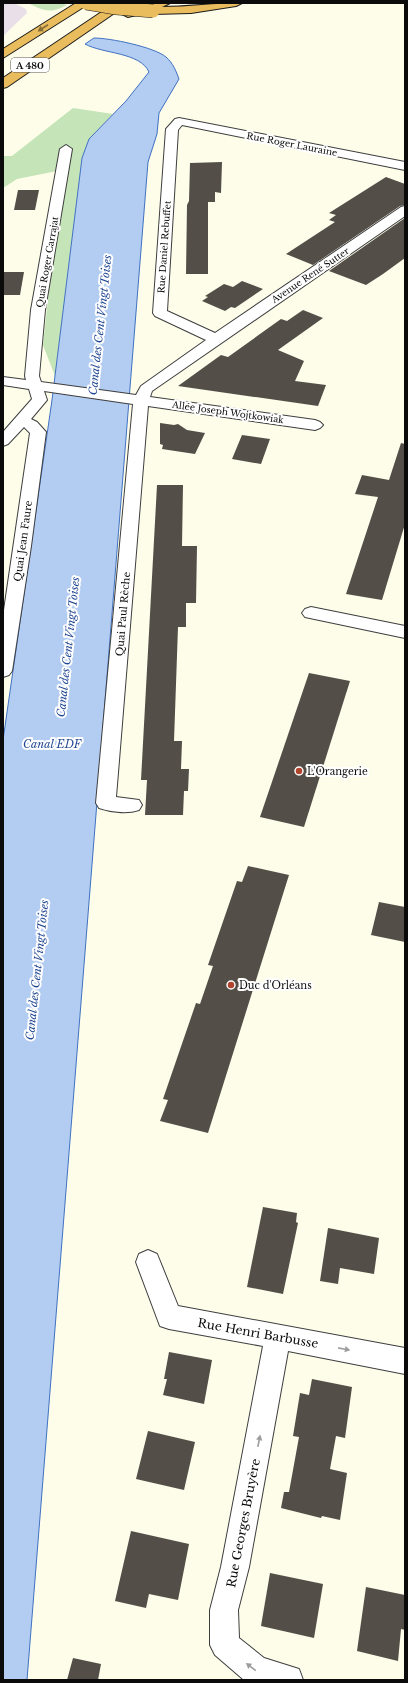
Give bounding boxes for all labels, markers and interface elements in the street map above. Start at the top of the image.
one-way arrow [38,24,48,32]
road number: A 480 [11,58,49,72]
street label: Rue Roger Lauraine [246,130,338,158]
street label: Rue Daniel Rebuffet [155,200,173,294]
street label: Quai Roger Carrajat [34,215,61,308]
street label: Avenue René Sutter [268,245,351,306]
water label: Canal des Cent Vingt Toises [86,254,114,396]
street label: Allée Joseph Wojtkowiak [170,399,285,425]
street label: Quai Jean Faure [11,499,35,582]
street label: Quai Paul Rèche [113,571,133,657]
water label: Canal des Cent Vingt Toises [54,576,82,718]
water label: Canal EDF [23,737,82,751]
place label: L'Orangerie [307,765,368,778]
marker: L'Orangerie [294,766,304,776]
water label: Canal des Cent Vingt Toises [23,899,51,1041]
place label: Duc d'Orléans [239,979,312,992]
marker: Duc d'Orléans [226,980,236,990]
street label: Rue Henri Barbusse [196,1315,320,1351]
one-way arrow [338,1346,350,1352]
one-way arrow [256,1435,262,1447]
street label: Rue Georges Bruyère [223,1457,263,1589]
one-way arrow [246,1663,257,1671]

